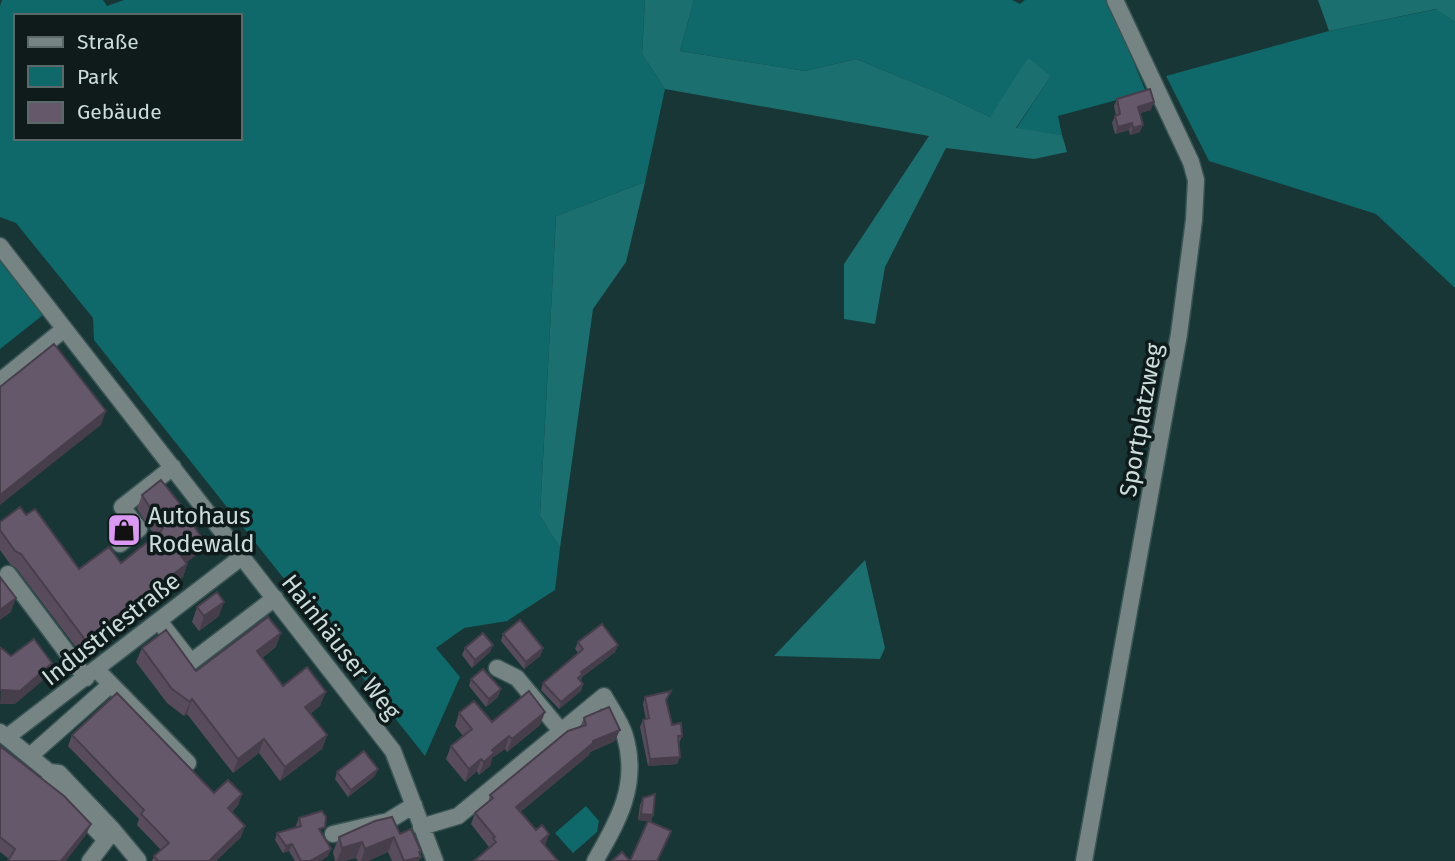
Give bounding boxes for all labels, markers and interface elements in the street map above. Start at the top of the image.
legend [14,14,242,140]
text: Straße [77,29,139,55]
text: Park [77,64,119,90]
text: Gebäude [77,99,162,125]
street label: Sportplatzweg [1114,341,1168,499]
place label: Autohaus Rodewald [148,502,255,558]
shop icon: Autohaus Rodewald [105,511,143,549]
street label: Industriestraße [37,567,185,691]
street label: Hainhäuser Weg [276,569,407,726]

